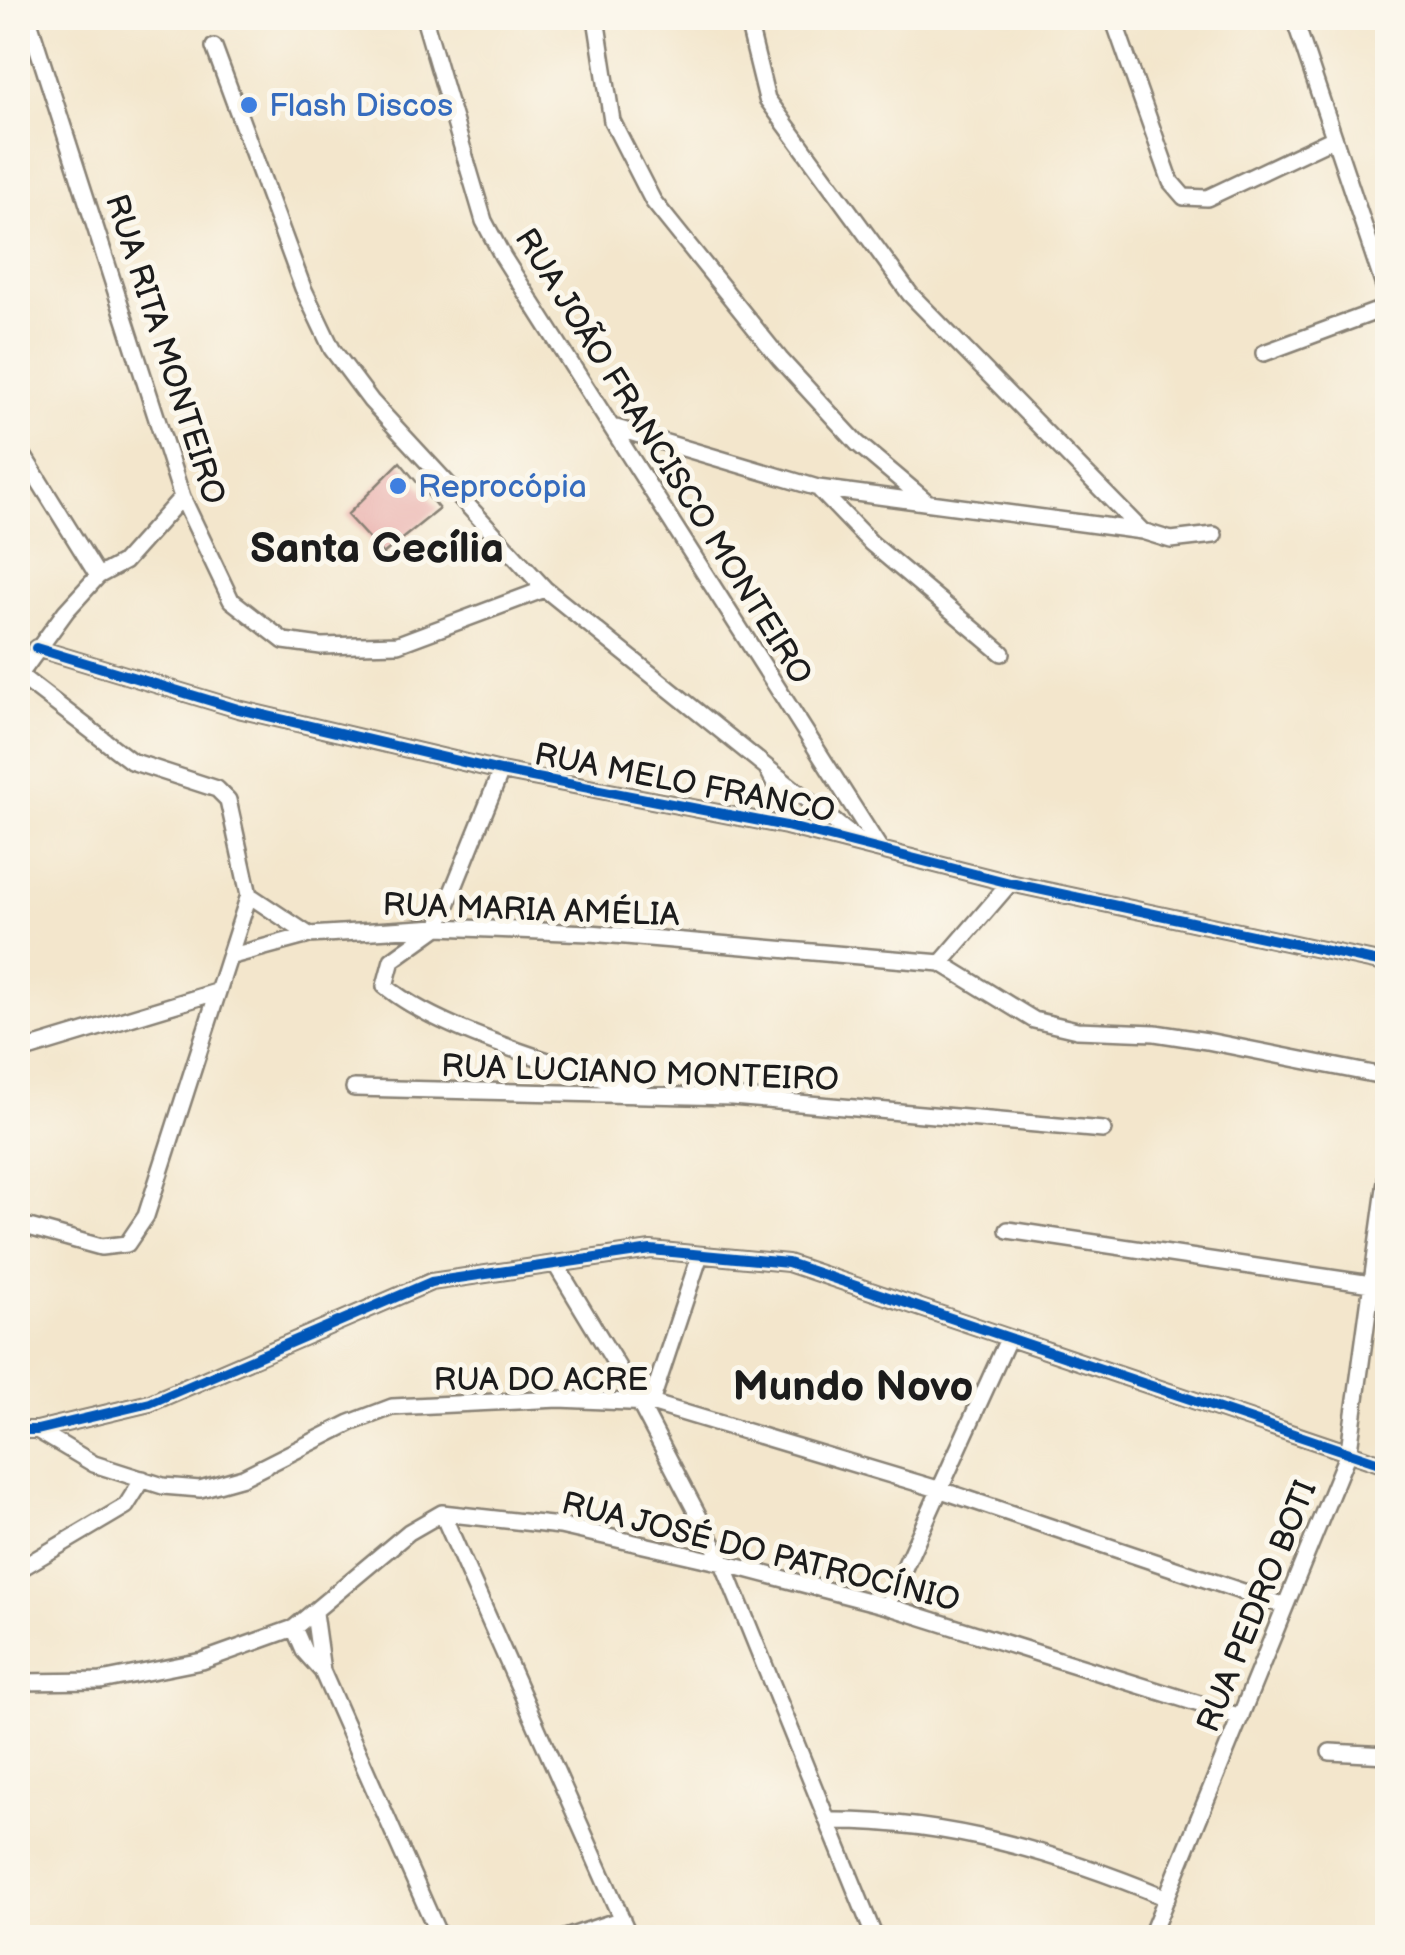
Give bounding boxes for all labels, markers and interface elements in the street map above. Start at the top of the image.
place label: Flash Discos [269,87,453,126]
marker: Flash Discos [238,94,260,116]
street label: RUA RITA MONTEIRO [96,189,233,509]
street label: RUA JOÃO FRANCISCO MONTEIRO [506,222,820,692]
place label: Reprocópia [418,468,587,507]
marker: Reprocópia [387,475,409,497]
district label: Santa Cecília [250,524,504,575]
street label: RUA MELO FRANCO [531,735,838,832]
street label: RUA MARIA AMÉLIA [382,885,681,935]
street label: RUA LUCIANO MONTEIRO [440,1047,840,1100]
street label: RUA DO ACRE [434,1361,648,1400]
district label: Mundo Novo [733,1362,973,1413]
street label: RUA PEDRO BOTI [1189,1475,1326,1738]
street label: RUA JOSÉ DO PATROCÍNIO [558,1483,964,1621]

